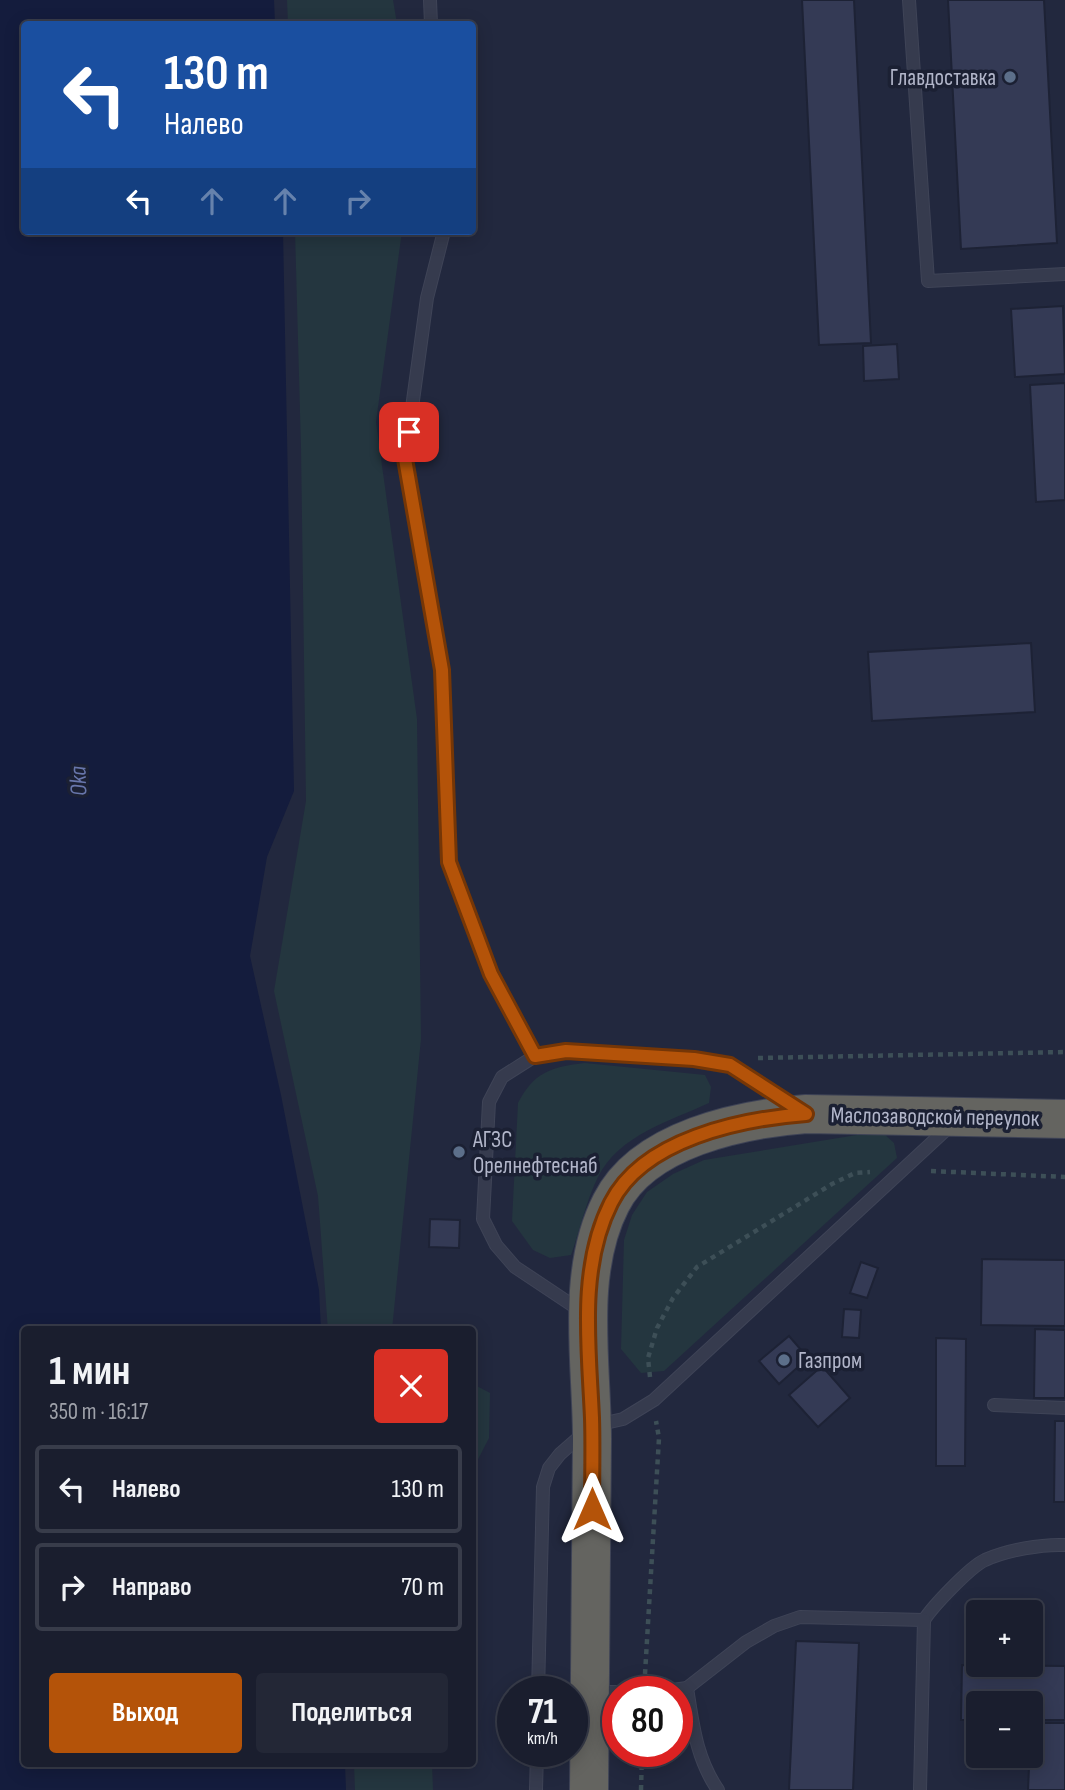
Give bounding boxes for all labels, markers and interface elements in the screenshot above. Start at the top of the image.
text: 130 m [164,45,269,104]
icon: left [49,49,140,140]
place label: Главдоставка [890,64,996,92]
marker: Главдоставка [1002,69,1018,85]
text: Налево [164,105,244,144]
icon: left [120,182,158,220]
icon: ahead [193,182,231,220]
icon: ahead [266,182,304,220]
icon: right [339,182,377,220]
pin [379,402,439,462]
icon: arrive [390,413,428,451]
water label: Oka [63,765,94,796]
street label: Маслозаводской переулок [830,1101,1040,1133]
place label: АГЗС Орелнефтеснаб [472,1126,598,1180]
marker: АГЗС Орелнефтеснаб [451,1144,467,1160]
text: 1 мин [49,1346,130,1397]
place label: Газпром [798,1347,862,1375]
button: close [374,1349,448,1423]
marker: Газпром [776,1352,792,1368]
text: 350 m · 16:17 [49,1398,148,1426]
icon: left [53,1470,91,1508]
position arrow [555,1472,629,1546]
text: Налево [112,1474,181,1505]
text: 130 m [392,1474,444,1505]
icon: right [53,1568,91,1606]
text: Направо [112,1572,191,1603]
text: 70 m [401,1572,444,1603]
map controls [966,1600,1043,1768]
button: + [966,1600,1043,1677]
button: Выход [49,1673,242,1753]
button: Поделиться [256,1673,448,1753]
speed limit sign: 80 [602,1676,693,1767]
text: 71 [528,1691,557,1734]
button: − [966,1691,1043,1768]
text: km/h [527,1728,558,1749]

